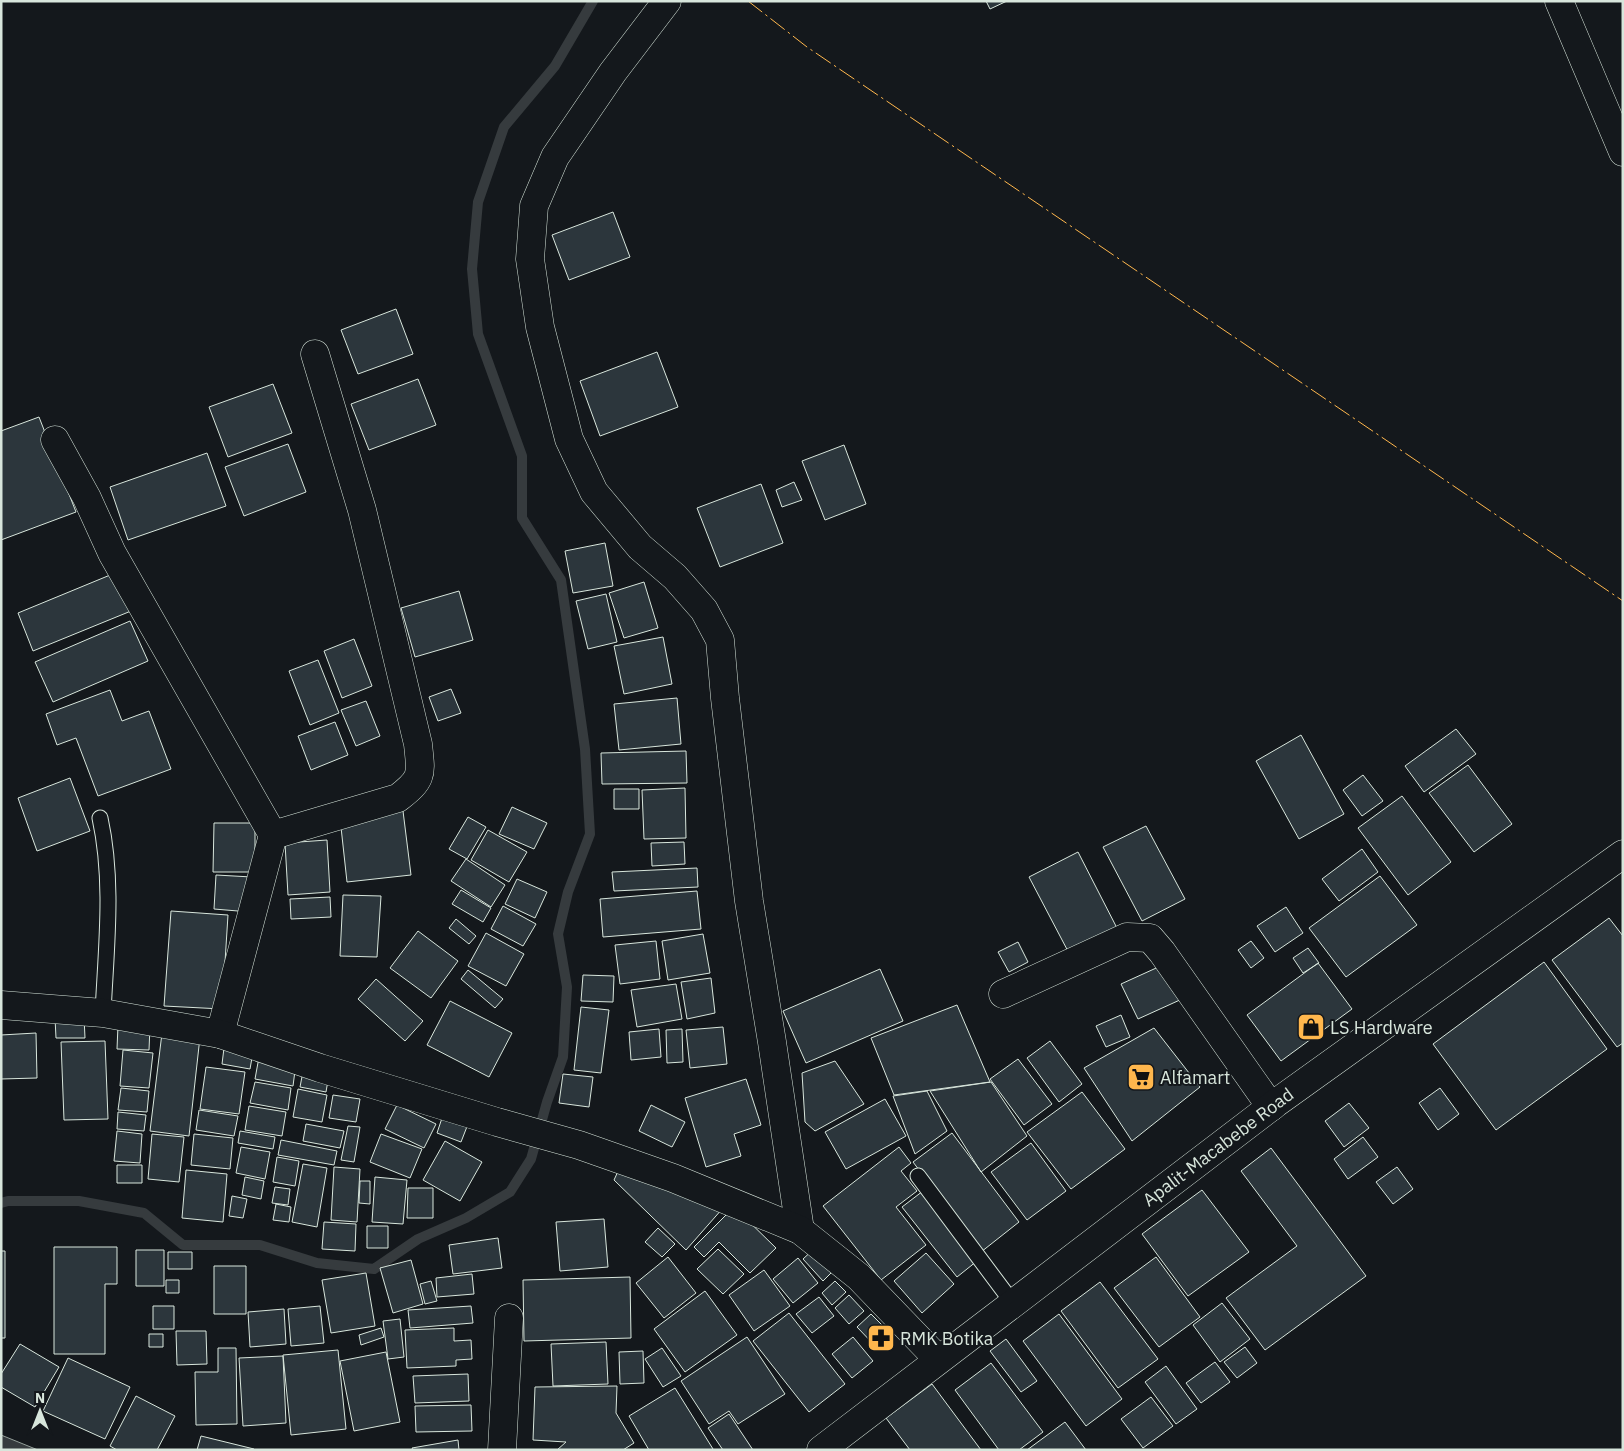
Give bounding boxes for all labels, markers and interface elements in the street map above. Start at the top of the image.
shop icon: LS Hardware [1296,1012,1326,1042]
place label: LS Hardware [1330,1016,1433,1039]
supermarket icon: Alfamart [1126,1062,1156,1092]
place label: Alfamart [1160,1066,1230,1089]
street label: Apalit-Macabebe Road [1138,1083,1298,1211]
pharmacy icon: RMK Botika [866,1323,896,1353]
place label: RMK Botika [900,1327,994,1350]
north arrow [15,1386,65,1436]
text: N [35,1389,45,1407]

